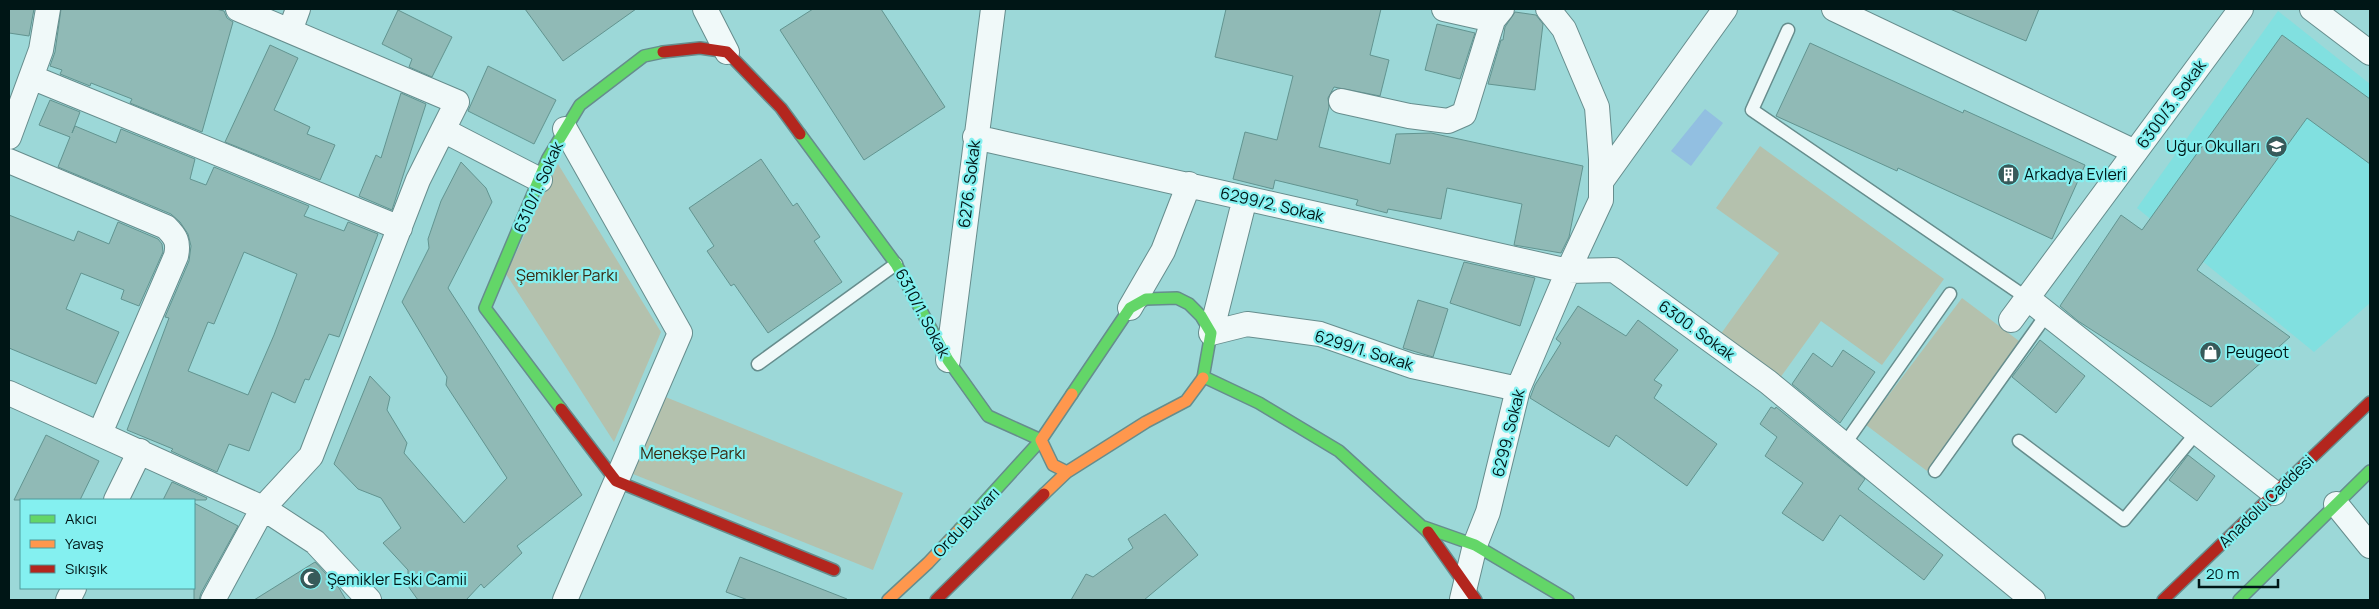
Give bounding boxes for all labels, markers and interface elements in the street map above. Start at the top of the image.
street label: 6300/3. Sokak [2131,54,2211,153]
school or university icon: Uğur Okulları [2264,134,2288,158]
place label: Uğur Okulları [2166,135,2260,157]
street label: 6310/1. Sokak [508,137,568,236]
street label: 6276. Sokak [953,138,985,229]
building icon: Arkadya Evleri [1996,162,2020,186]
place label: Arkadya Evleri [2024,163,2126,185]
street label: 6299/2. Sokak [1218,181,1327,227]
park label: Şemikler Parkı [516,264,618,286]
street label: 6310/1. Sokak [890,265,956,362]
street label: 6300. Sokak [1654,295,1741,366]
street label: 6299/1. Sokak [1312,325,1417,376]
shop icon: Peugeot [2198,340,2222,364]
place label: Peugeot [2226,341,2289,363]
street label: 6299. Sokak [1486,386,1530,479]
park label: Menekşe Parkı [640,442,746,464]
street label: Anadolu Caddesi [2214,450,2318,552]
street label: Ordu Bulvarı [928,482,1004,562]
legend [20,499,195,589]
text: Akıcı [65,508,97,529]
text: Yavaş [65,533,104,554]
scale bar [2199,556,2278,588]
text: Sıkışık [65,558,108,579]
text: 20 m [2206,563,2239,584]
mosque icon: Şemikler Eski Camii [299,567,323,591]
place label: Şemikler Eski Camii [327,568,467,590]

